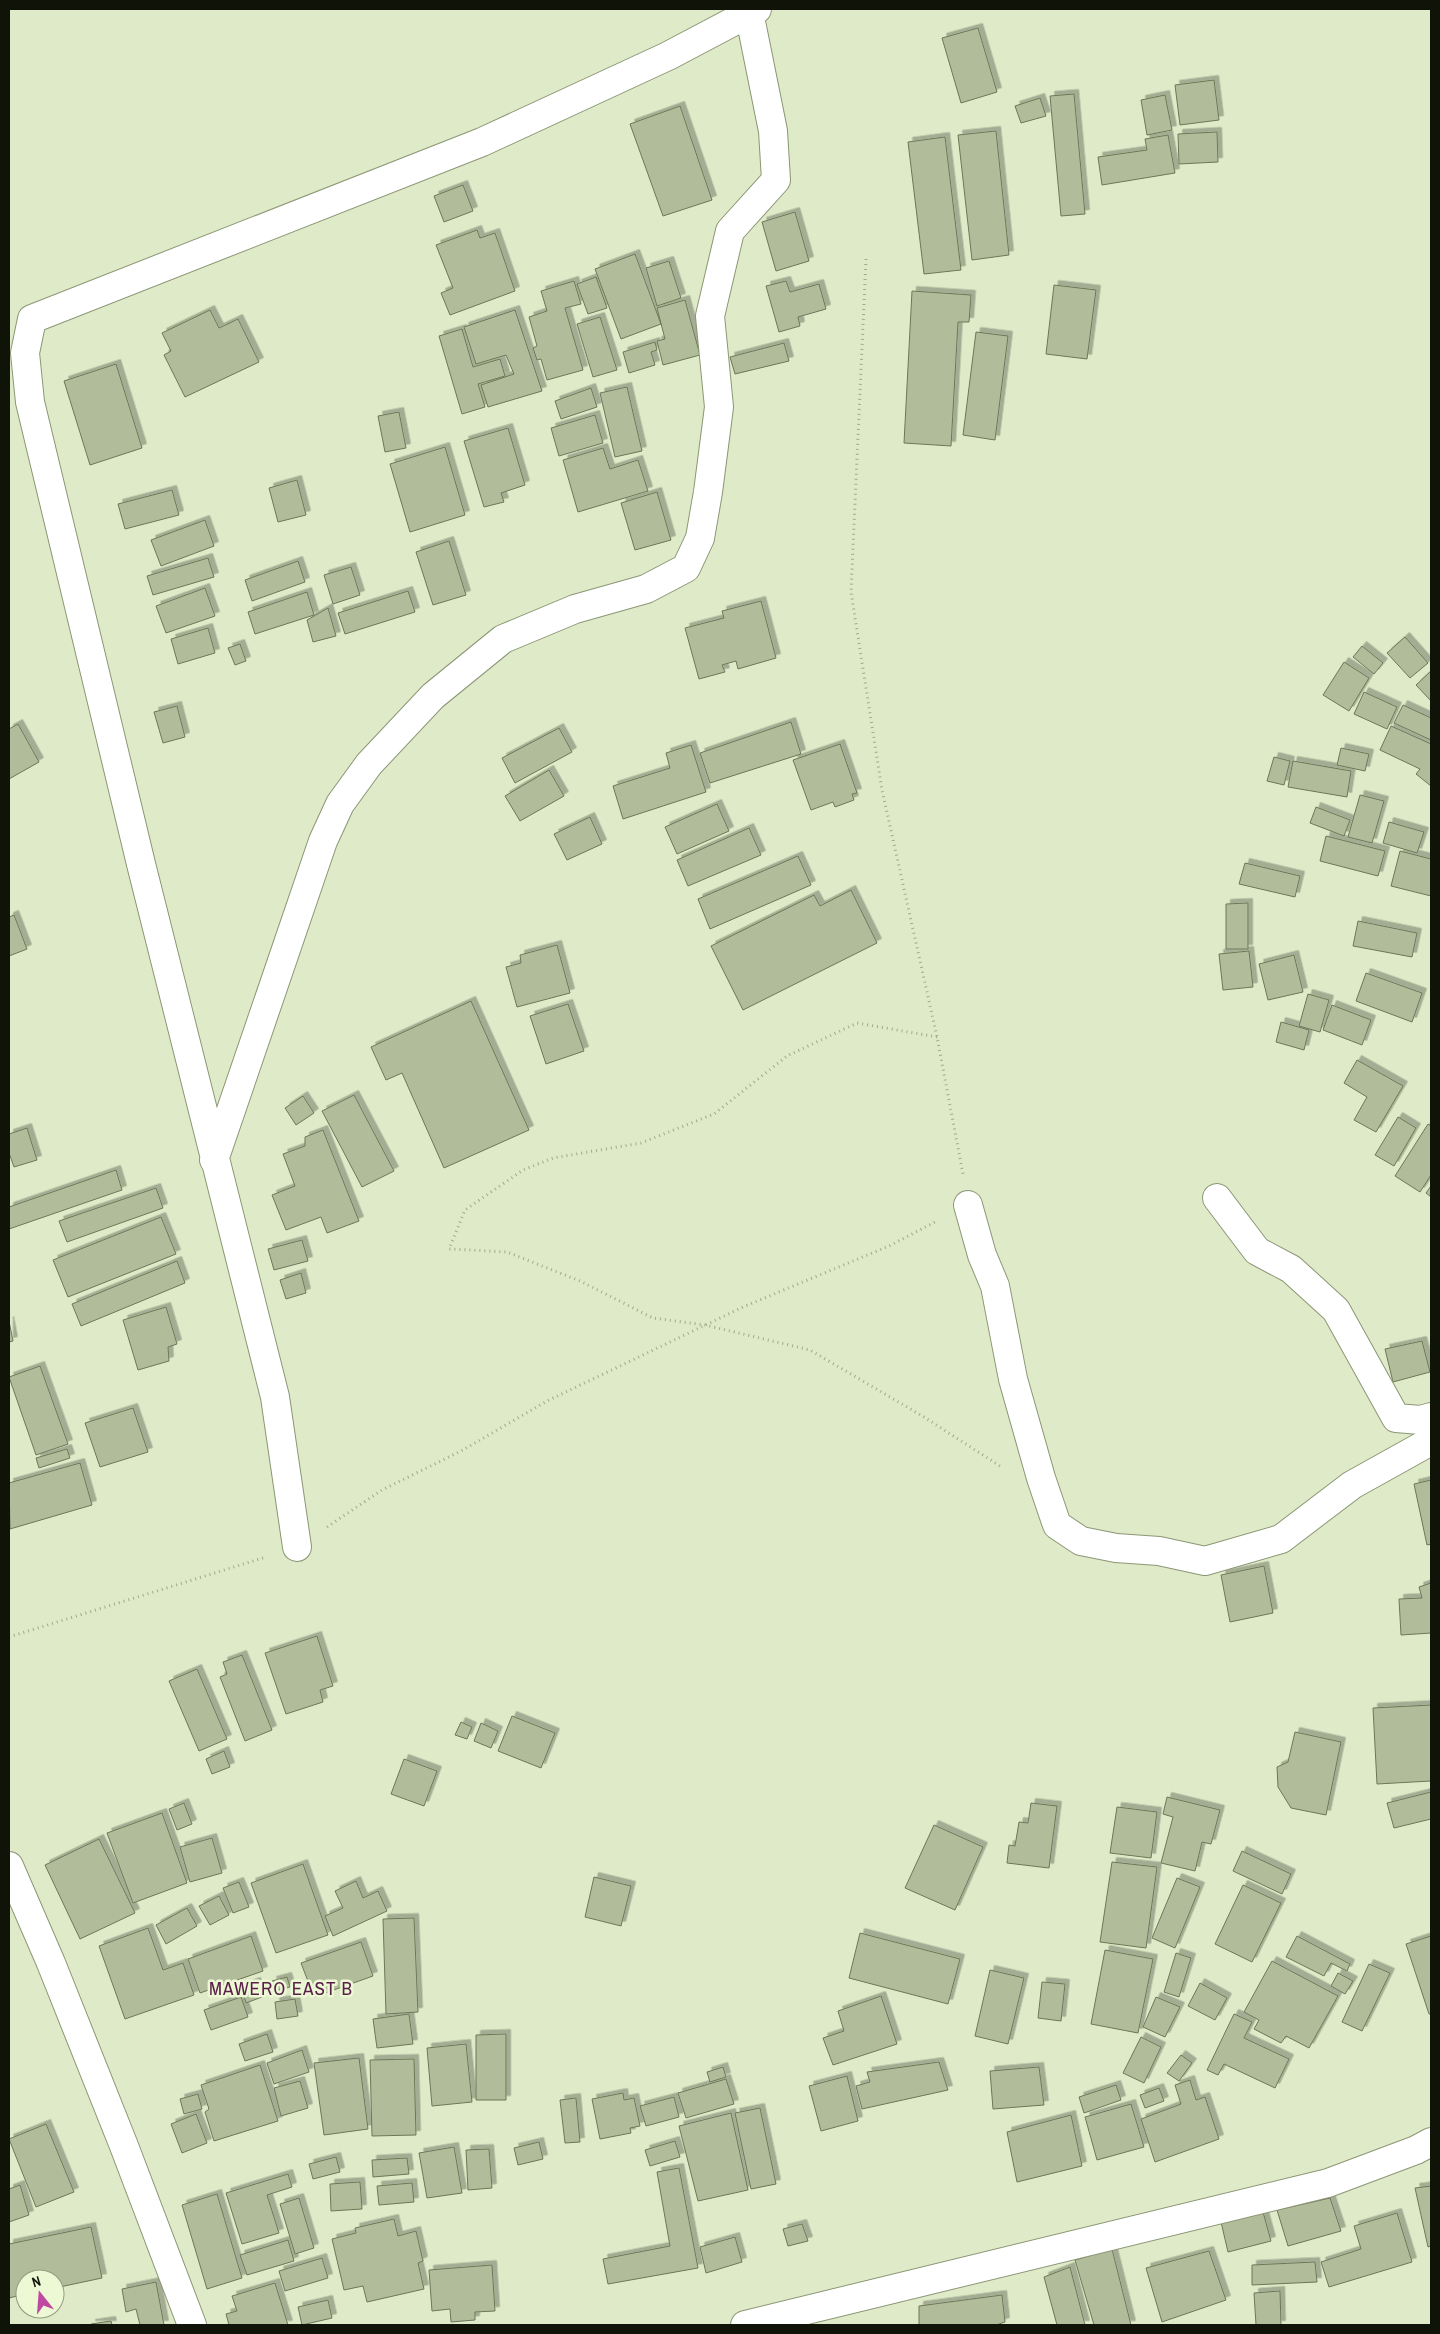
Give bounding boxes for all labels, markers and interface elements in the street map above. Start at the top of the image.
district label: MAWERO EAST B [209,1975,353,2001]
north arrow [15,2269,65,2319]
text: N [30,2272,43,2291]

